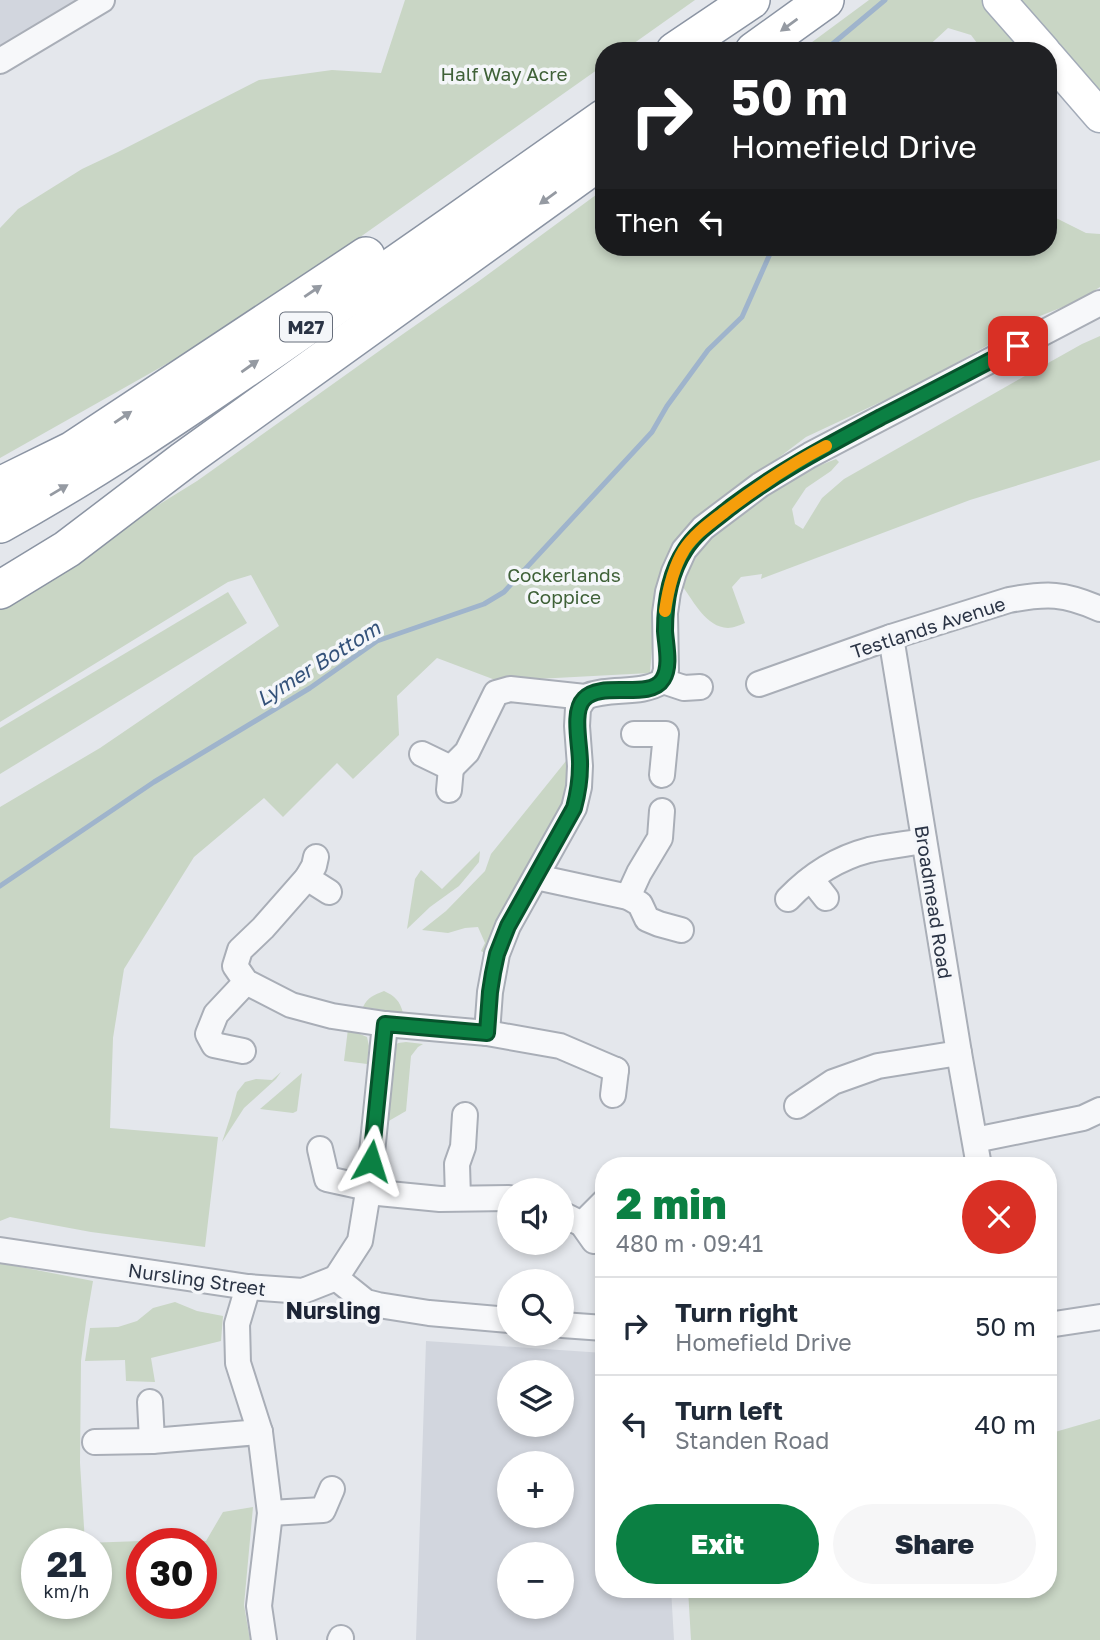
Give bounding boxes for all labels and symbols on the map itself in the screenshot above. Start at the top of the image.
one-way arrow [780,18,798,32]
park label: Half Way Acre [441,62,567,85]
one-way arrow [539,191,557,205]
one-way arrow [303,285,322,298]
road number: M27 [280,312,332,342]
pin [988,316,1048,376]
one-way arrow [241,359,259,373]
one-way arrow [113,410,133,423]
one-way arrow [50,483,69,496]
park label: Cockerlands Coppice [507,563,621,608]
street label: Testlands Avenue [848,591,1008,663]
water label: Lymer Bottom [251,614,386,711]
street label: Broadmead Road [910,823,958,981]
position arrow [334,1124,408,1198]
street label: Nursling Street [127,1258,267,1300]
district label: Nursling [285,1296,381,1324]
speed limit sign: 30 [126,1528,217,1619]

